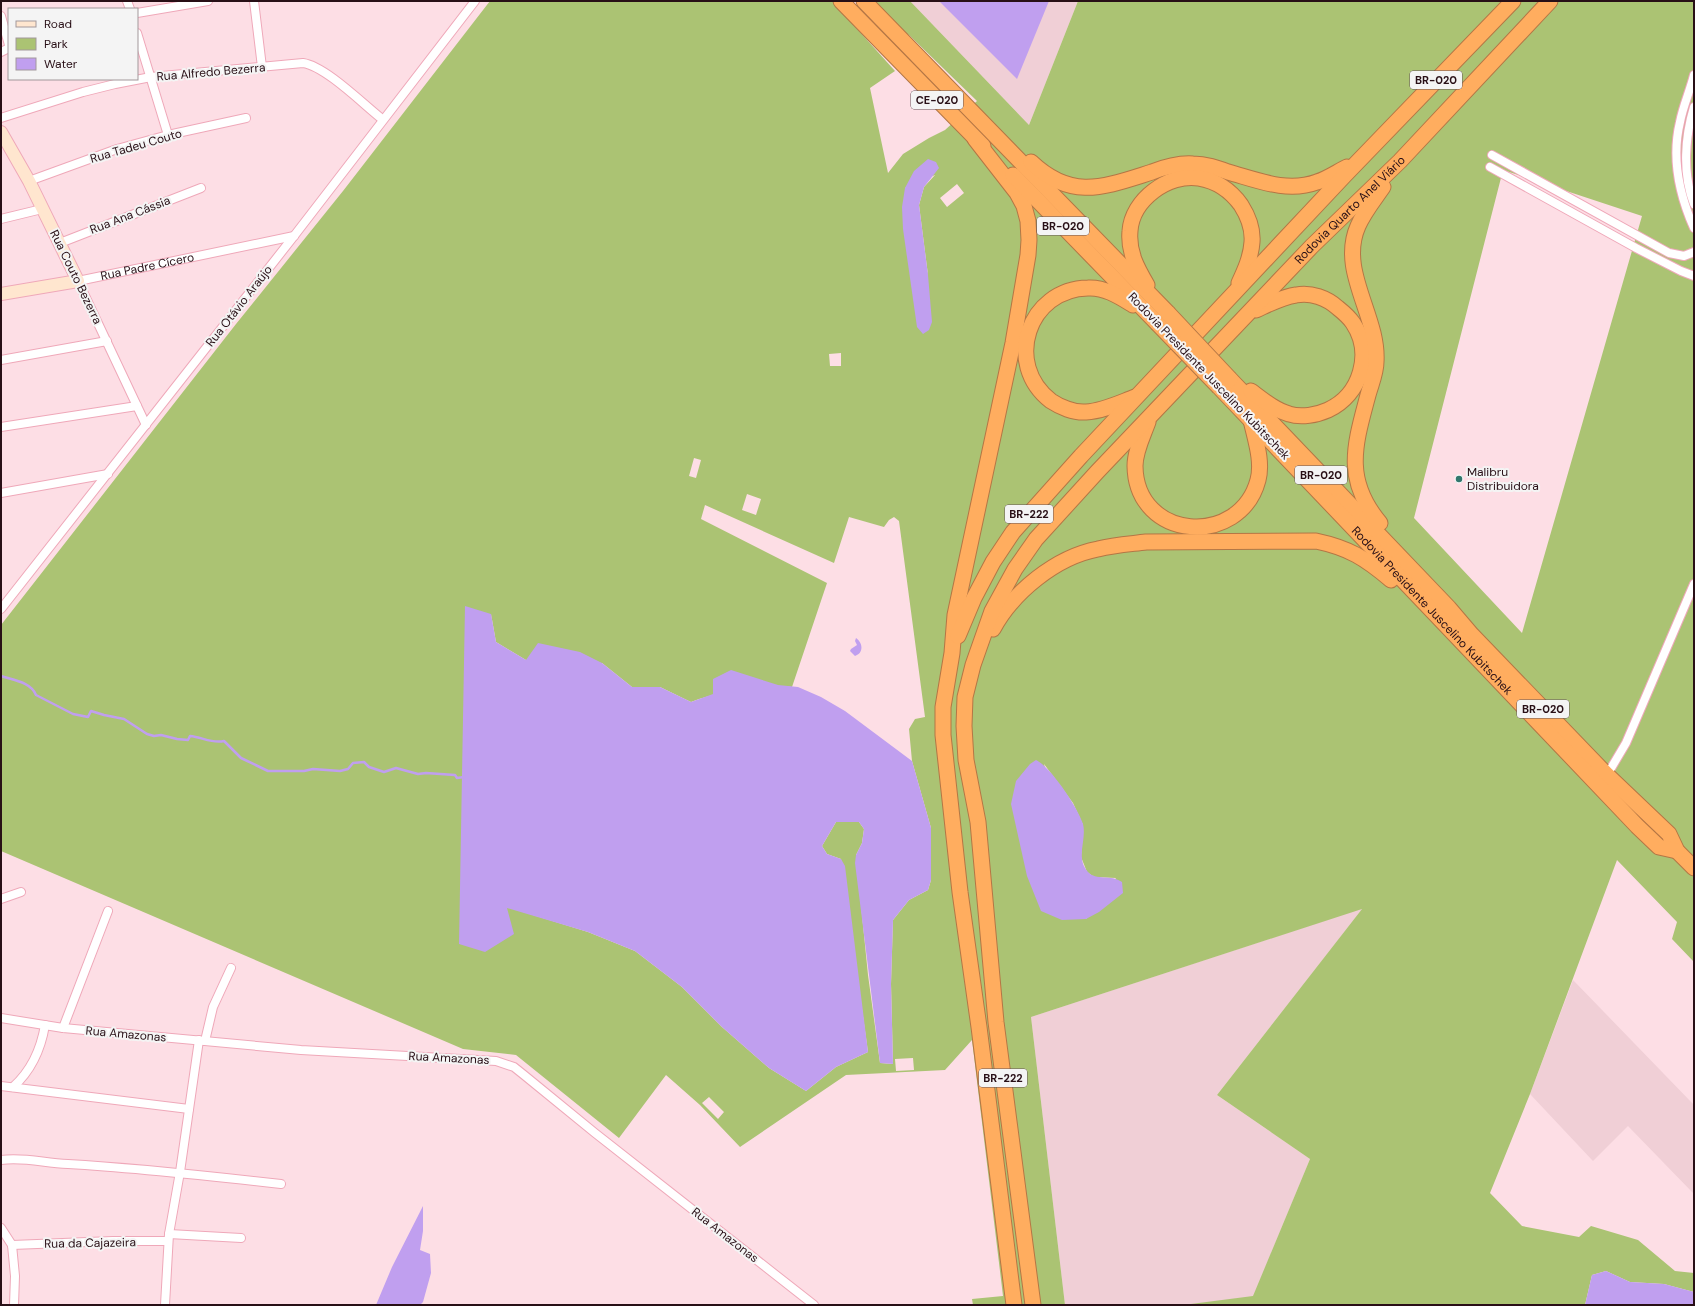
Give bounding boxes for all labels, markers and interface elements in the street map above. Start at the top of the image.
legend [8,8,138,80]
text: Road [44,16,72,32]
text: Park [44,36,68,52]
text: Water [44,56,78,72]
street label: Rua Alfredo Bezerra [156,59,266,85]
road number: BR-020 [1410,71,1462,89]
road number: CE-020 [911,91,963,109]
street label: Rua Tadeu Couto [88,125,184,167]
street label: Rodovia Quarto Anel Viário [1291,152,1409,268]
street label: Rua Ana Cássia [88,192,172,238]
road number: BR-020 [1037,217,1089,235]
street label: Rua Couto Bezerra [46,227,106,327]
street label: Rua Padre Cícero [99,249,195,284]
street label: Rua Otávio Araújo [202,262,276,350]
street label: Rodovia Presidente Juscelino Kubitschek [1125,289,1293,463]
place label: Malibru Distribuidora [1467,464,1539,494]
road number: BR-020 [1295,466,1347,484]
marker: Malibru Distribuidora [1454,474,1464,484]
road number: BR-222 [1005,505,1053,523]
street label: Rodovia Presidente Juscelino Kubitschek [1348,523,1516,698]
road number: BR-020 [1517,700,1569,718]
street label: Rua Amazonas [85,1023,167,1045]
street label: Rua Amazonas [408,1048,490,1068]
road number: BR-222 [979,1069,1027,1087]
street label: Rua Amazonas [688,1204,762,1266]
street label: Rua da Cajazeira [44,1234,136,1252]

